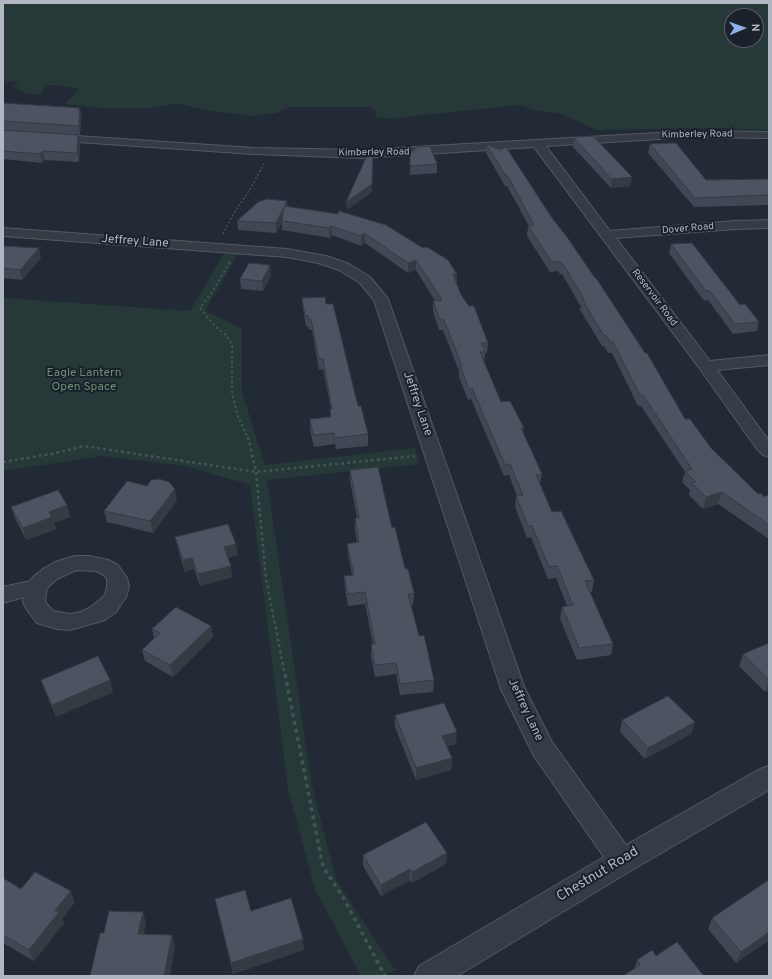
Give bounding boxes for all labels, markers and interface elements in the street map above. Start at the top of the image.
north arrow [724,8,764,48]
text: N [748,23,762,32]
street label: Kimberley Road [661,128,733,142]
street label: Kimberley Road [338,146,410,160]
street label: Dover Road [661,221,715,237]
street label: Jeffrey Lane [101,232,169,252]
street label: Reservoir Road [629,267,679,329]
park label: Eagle Lantern Open Space [47,367,121,395]
street label: Jeffrey Lane [399,370,435,438]
street label: Jeffrey Lane [504,676,546,744]
street label: Chestnut Road [554,844,642,906]

